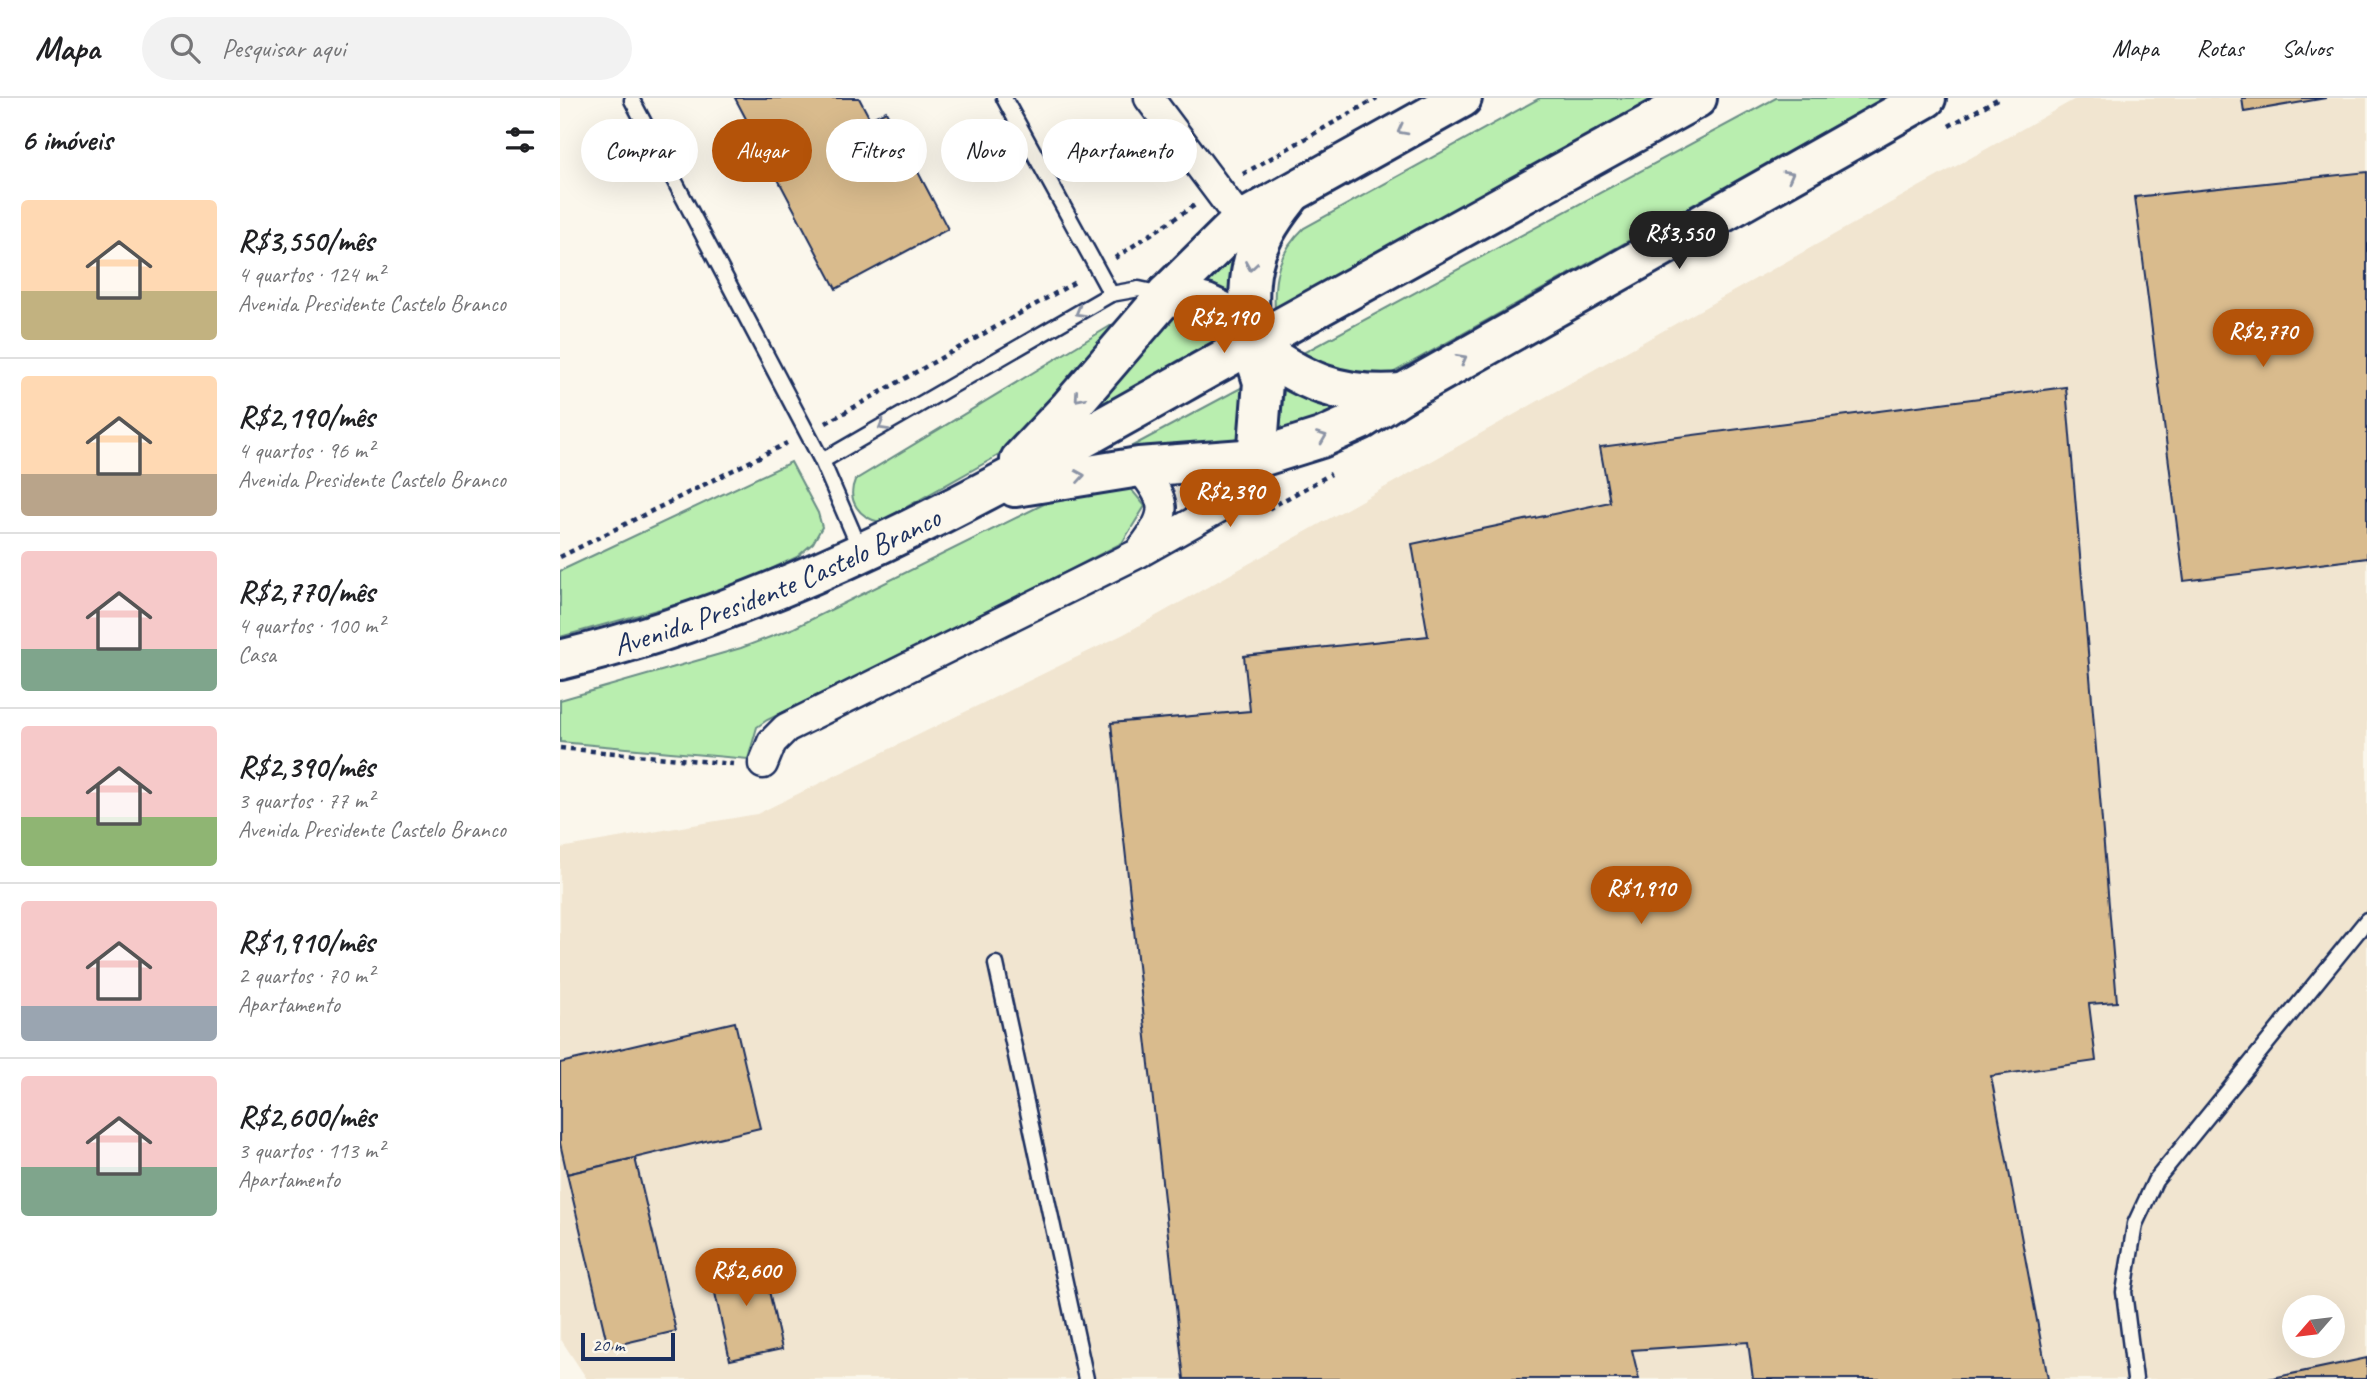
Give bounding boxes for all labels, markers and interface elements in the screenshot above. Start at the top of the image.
search box [142,17,632,80]
text: Mapa [35,27,100,69]
icon: search [166,29,204,67]
text: Pesquisar aqui [222,32,346,65]
text: Mapa [2112,33,2159,63]
text: Rotas [2197,33,2243,63]
text: Salvos [2281,33,2332,63]
chip: Comprar [581,119,698,182]
chip: Alugar [712,119,812,182]
chip: Filtros [826,119,927,182]
chip: Novo [941,119,1028,182]
chip: Apartamento [1042,119,1197,182]
text: 6 imóveis [21,121,112,159]
icon: filters [501,121,539,159]
one-way arrow [1397,122,1409,136]
one-way arrow [1781,170,1794,183]
pin: R$3,550 [1614,212,1744,271]
text: R$3,550 [1645,219,1713,248]
text: R$3,550/mês [238,222,374,260]
icon: home [77,228,161,312]
text: 4 quartos · 124 m² [238,260,384,289]
one-way arrow [1244,260,1259,272]
text: Avenida Presidente Castelo Branco [238,289,506,318]
pin: R$2,190 [1159,296,1289,355]
one-way arrow [1074,303,1087,316]
text: R$2,190 [1190,303,1258,332]
pin: R$2,770 [2198,310,2328,369]
text: R$2,770 [2229,317,2297,346]
one-way arrow [1455,354,1468,367]
one-way arrow [1075,389,1087,402]
text: R$2,190/mês [238,398,375,436]
icon: home [77,404,161,488]
one-way arrow [878,418,891,431]
one-way arrow [1316,432,1328,446]
text: 4 quartos · 96 m² [238,436,374,465]
text: Avenida Presidente Castelo Branco [238,465,506,494]
one-way arrow [1075,469,1086,484]
pin: R$2,390 [1165,470,1295,529]
text: R$2,390 [1196,477,1264,506]
street label: Avenida Presidente Castelo Branco [609,498,948,664]
text: R$2,770/mês [238,573,375,611]
icon: home [77,579,161,663]
text: 4 quartos · 100 m² [238,611,384,640]
text: Casa [238,640,276,669]
text: R$2,390/mês [238,748,375,786]
icon: home [77,754,161,838]
text: 3 quartos · 77 m² [238,786,374,815]
text: Avenida Presidente Castelo Branco [238,815,506,844]
pin: R$1,910 [1576,866,1706,926]
text: R$1,910 [1607,874,1675,903]
text: R$1,910/mês [238,923,375,961]
icon: home [77,929,161,1013]
text: 2 quartos · 70 m² [238,961,374,990]
text: Apartamento [238,990,340,1019]
text: R$2,600/mês [238,1098,376,1136]
icon: home [77,1104,161,1188]
text: 3 quartos · 113 m² [238,1136,384,1165]
text: Apartamento [238,1165,340,1194]
pin: R$2,600 [681,1248,811,1308]
text: R$2,600 [711,1256,781,1285]
north arrow [2282,1295,2345,1358]
map controls [2282,1295,2345,1358]
scale bar [581,1330,676,1362]
text: 20 m [592,1333,624,1357]

